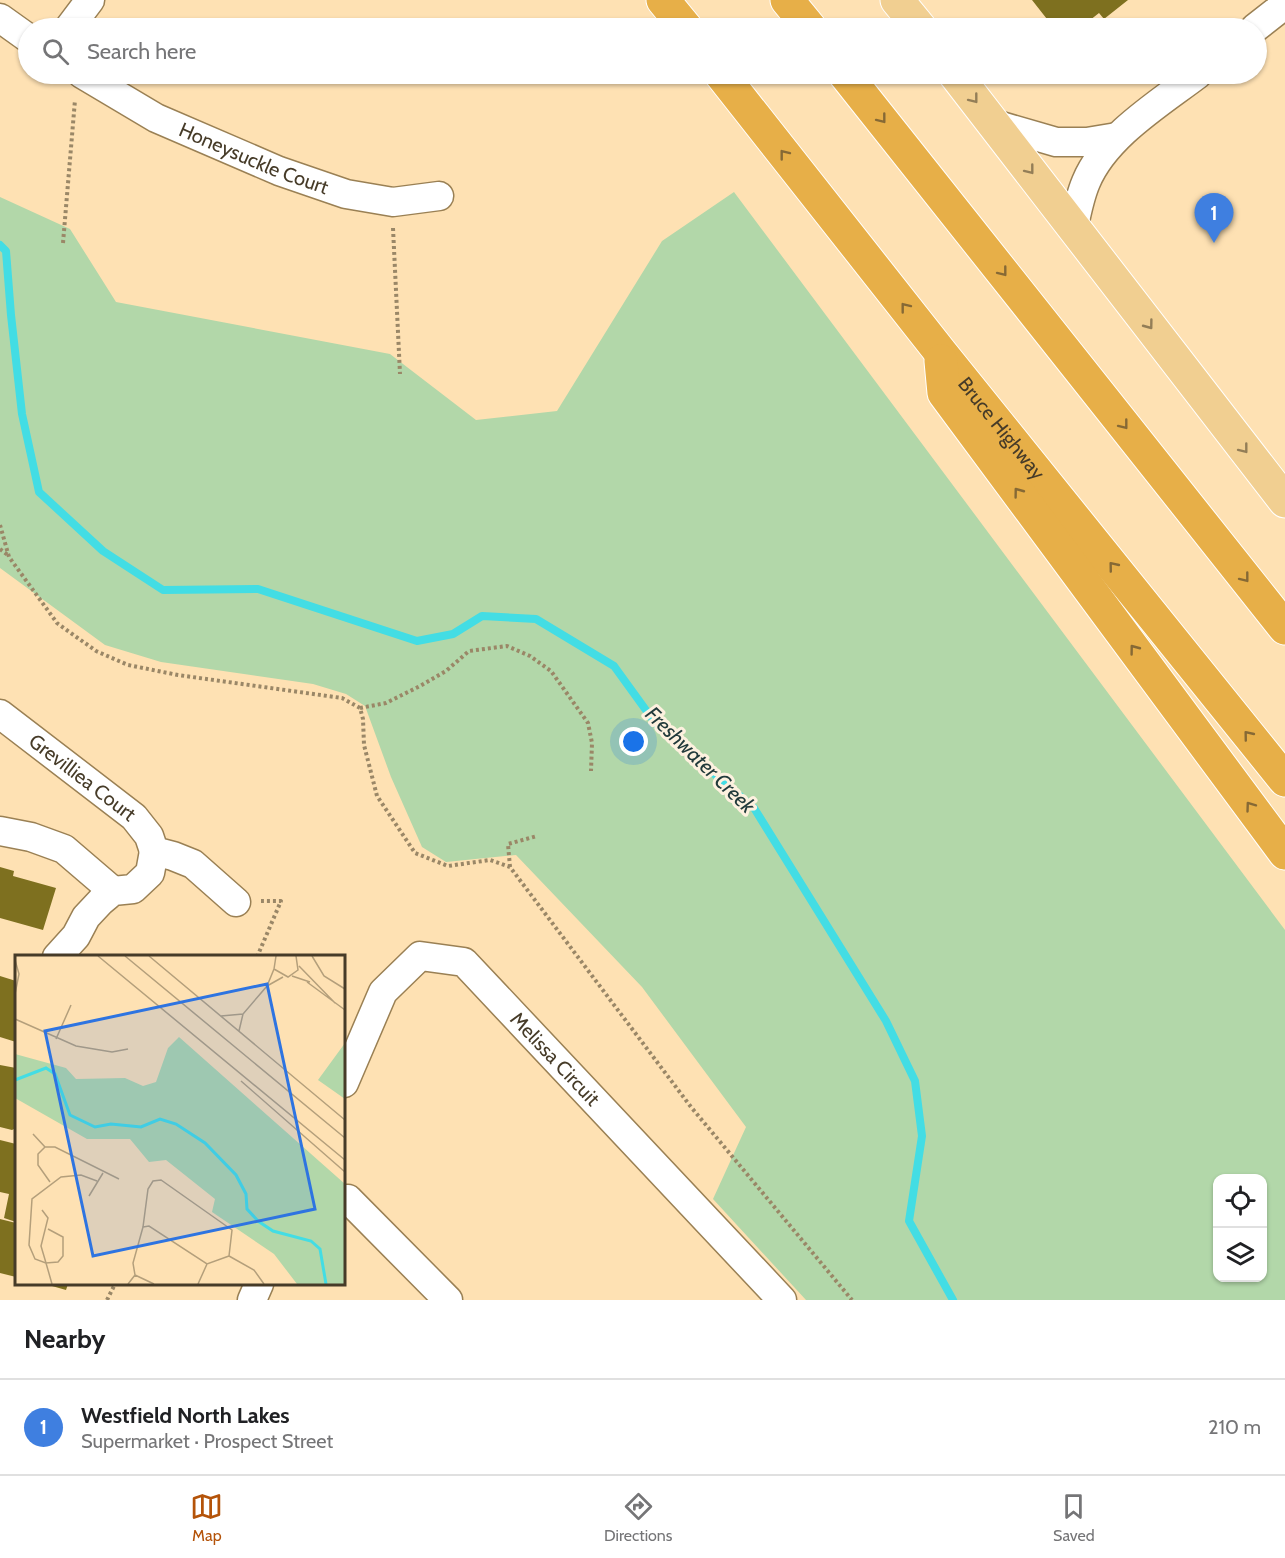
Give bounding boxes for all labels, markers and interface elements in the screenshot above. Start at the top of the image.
search box [18,18,1267,84]
icon: search [39,35,72,68]
text: Search here [87,38,196,65]
one-way arrow [967,92,978,103]
one-way arrow [874,113,885,124]
street label: Honeysuckle Court [175,117,332,199]
one-way arrow [781,149,792,160]
one-way arrow [1022,164,1033,175]
pin: 1 [1194,194,1234,243]
one-way arrow [995,265,1006,276]
one-way arrow [901,303,912,314]
one-way arrow [1141,318,1152,329]
street label: Bruce Highway [953,372,1050,484]
one-way arrow [1116,418,1127,429]
one-way arrow [1236,442,1247,453]
one-way arrow [1014,488,1025,499]
one-way arrow [1109,562,1120,573]
one-way arrow [1238,571,1249,582]
one-way arrow [1131,644,1142,655]
water label: Freshwater Creek [640,701,761,819]
your location [619,727,648,756]
street label: Grevilliea Court [24,729,141,826]
one-way arrow [1245,730,1256,741]
one-way arrow [1247,801,1258,812]
inset map [15,955,345,1285]
street label: Melissa Circuit [505,1007,605,1111]
map controls [1213,1174,1267,1282]
button: locate [1213,1174,1267,1228]
button: layers [1213,1228,1267,1282]
text: Nearby [24,1323,105,1355]
text: Westfield North Lakes [81,1402,290,1429]
text: 1 [40,1415,47,1439]
text: 210 m [1208,1415,1261,1439]
text: Supermarket · Prospect Street [81,1429,333,1453]
tab: Map [190,1490,223,1545]
tab: Directions [604,1490,672,1545]
tab: Saved [1053,1490,1095,1545]

